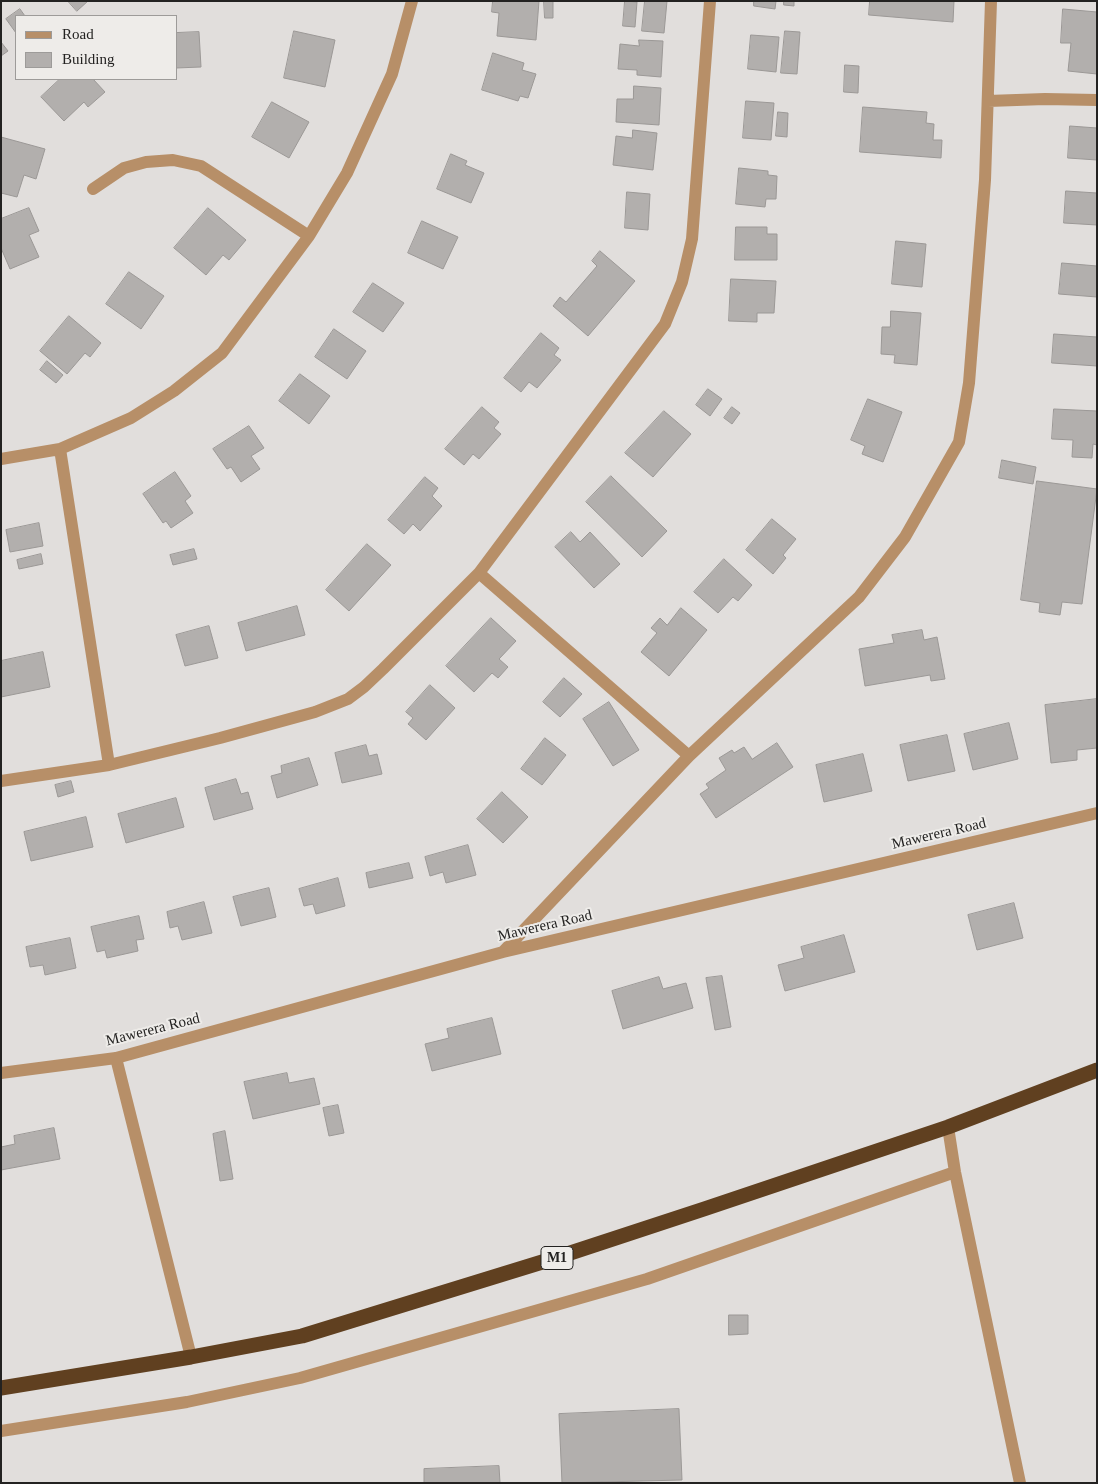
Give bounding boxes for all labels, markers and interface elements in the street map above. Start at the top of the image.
legend [15,15,178,80]
text: Road [62,26,94,42]
text: Building [62,51,115,67]
street label: Mawerera Road [890,814,988,854]
street label: Mawerera Road [496,906,594,946]
street label: Mawerera Road [104,1010,202,1050]
road number: M1 [541,1246,573,1270]

